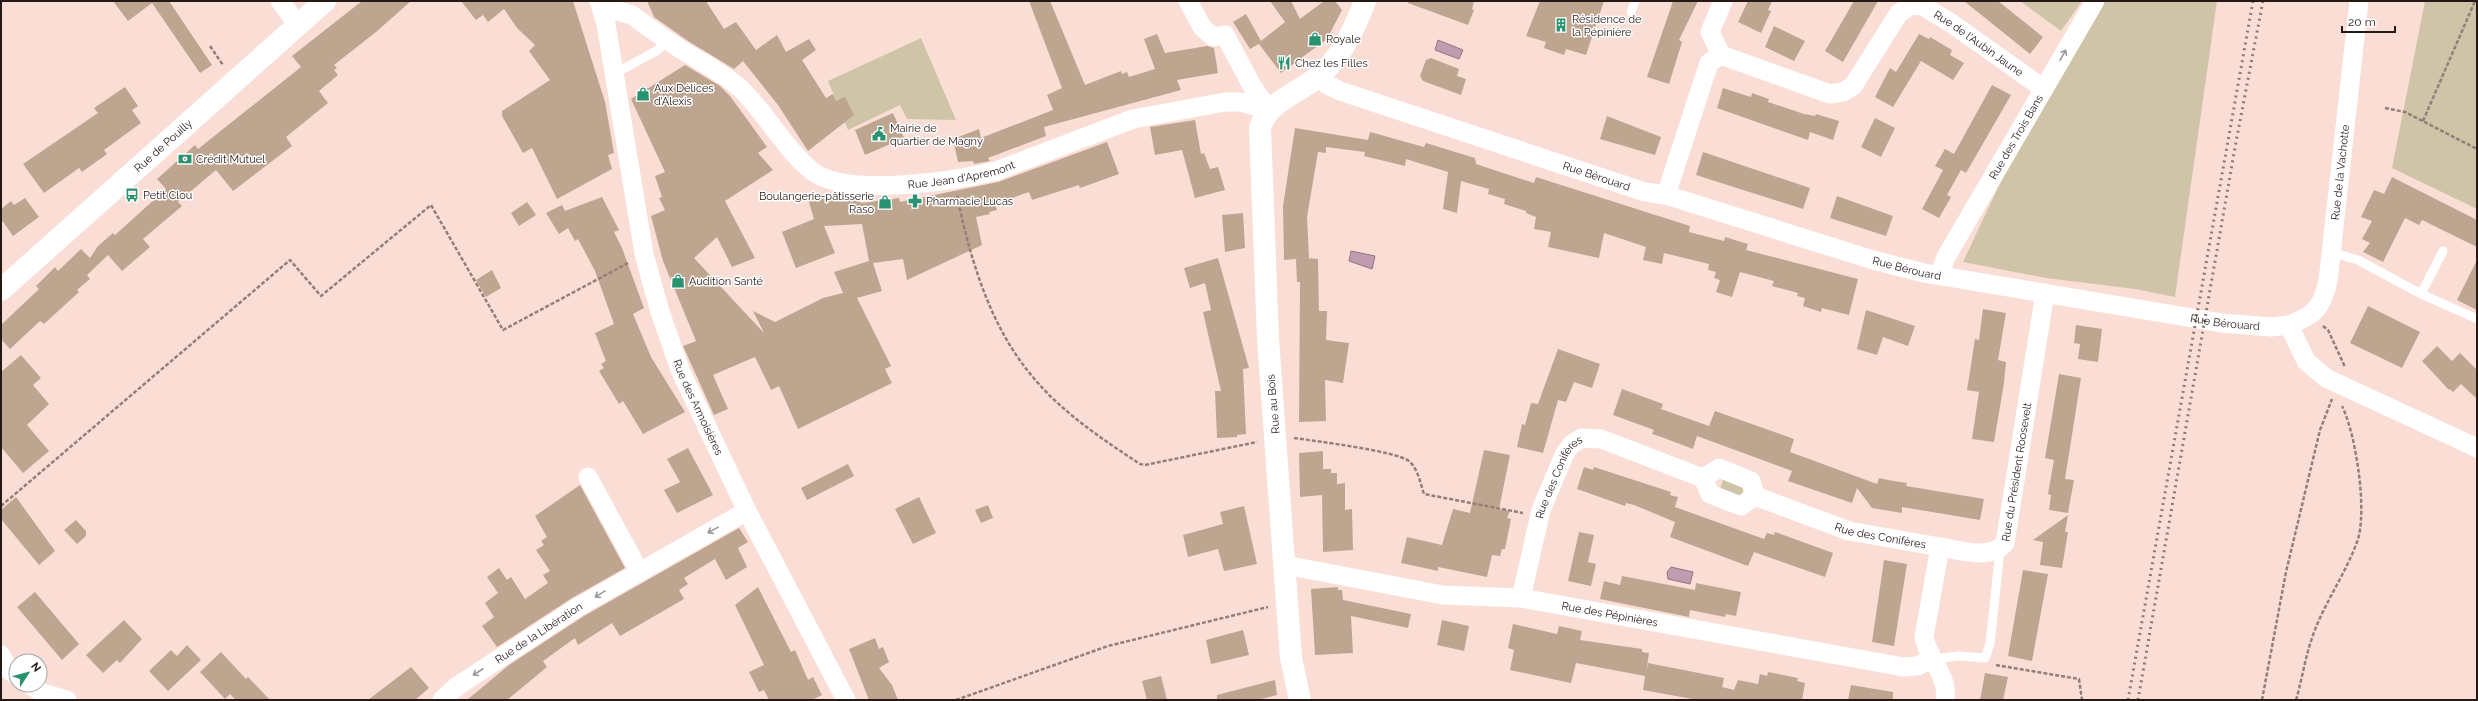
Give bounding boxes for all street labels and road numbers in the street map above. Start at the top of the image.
street label: Rue de l'Aubin Jaune [1931,8,2026,79]
street label: Rue des Trois Bans [1987,93,2046,182]
street label: Rue de Pouilly [132,117,195,175]
street label: Rue de la Vachotte [2329,123,2352,221]
street label: Rue Jean d'Apremont [907,158,1017,191]
street label: Rue Bérouard [1561,159,1632,194]
street label: Rue Bérouard [1871,254,1942,283]
street label: Rue Bérouard [2189,312,2261,333]
street label: Rue des Armoisières [670,358,726,457]
street label: Rue au Bois [1264,374,1283,434]
street label: Rue du Président Roosevelt [1999,401,2034,543]
street label: Rue des Conifères [1533,433,1585,520]
street label: Rue des Conifères [1833,520,1927,551]
street label: Rue des Pépinières [1560,599,1659,630]
street label: Rue de la Libération [493,600,585,667]

